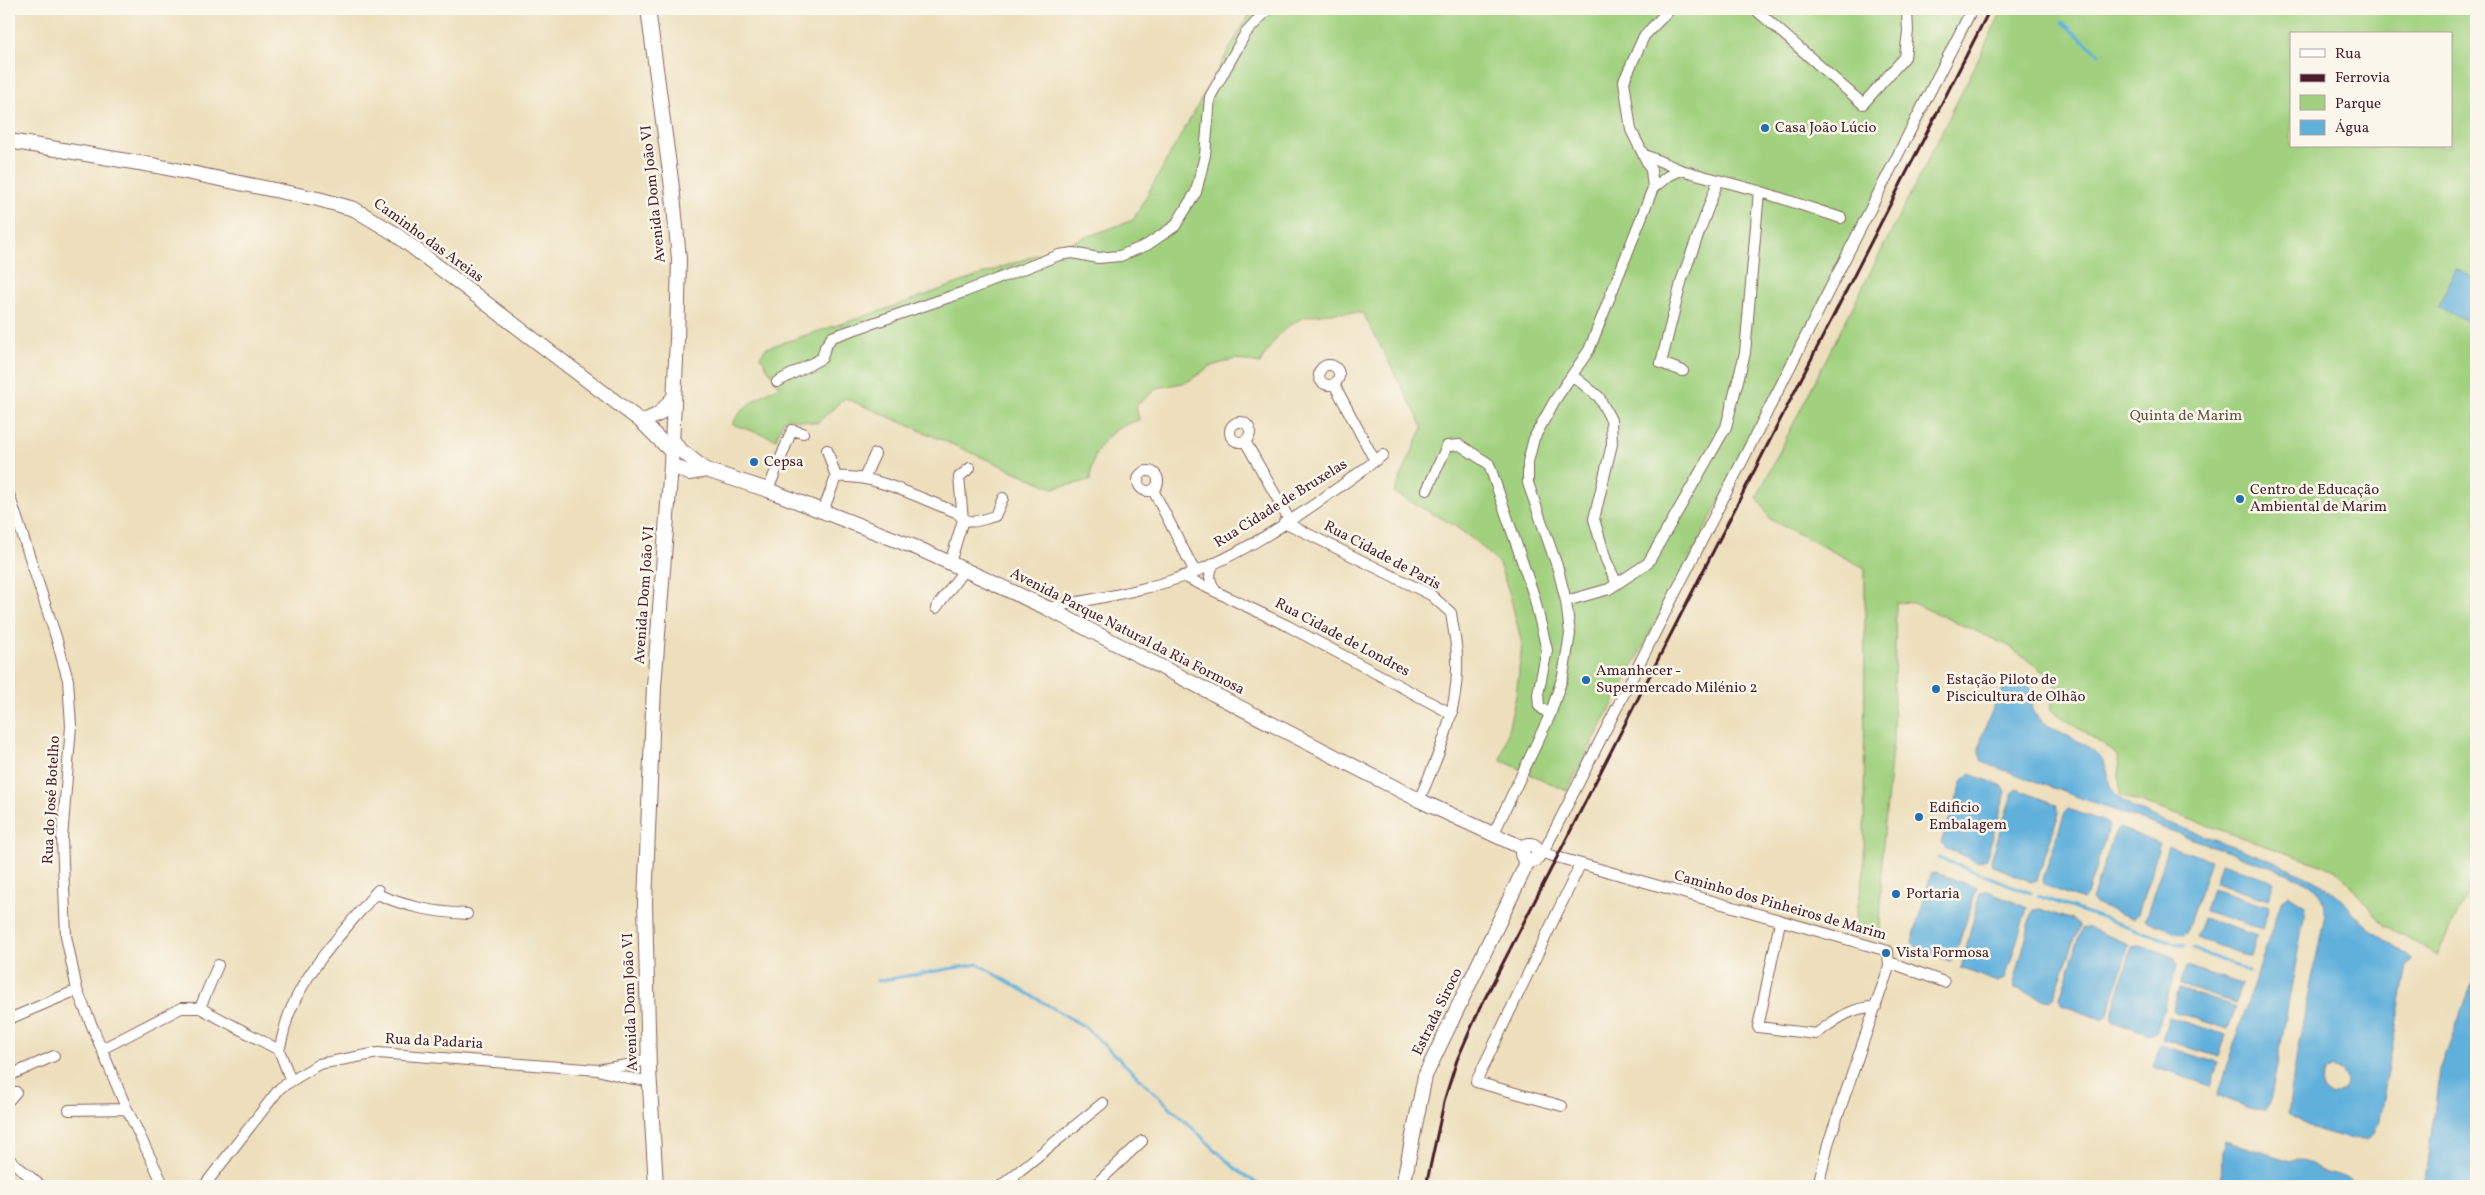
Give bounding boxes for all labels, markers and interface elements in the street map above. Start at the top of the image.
legend [2290,32,2452,148]
text: Rua [2335,44,2361,65]
text: Ferrovia [2335,68,2390,89]
text: Parque [2335,94,2381,115]
place label: Casa João Lúcio [1775,118,1877,139]
text: Água [2335,118,2369,139]
marker: Casa João Lúcio [1759,122,1771,134]
street label: Avenida Dom João VI [636,124,672,264]
street label: Caminho das Areias [369,194,487,288]
park label: Quinta de Marim [2130,406,2242,427]
place label: Cepsa [764,452,803,473]
street label: Rua Cidade de Bruxelas [1210,454,1352,554]
marker: Cepsa [748,456,760,468]
place label: Centro de Educação Ambiental de Marim [2250,480,2387,518]
marker: Centro de Educação Ambiental de Marim [2234,493,2246,505]
street label: Rua Cidade de Paris [1320,516,1444,596]
street label: Avenida Dom João VI [630,525,660,665]
street label: Avenida Parque Natural da Ria Formosa [1006,563,1248,701]
street label: Rua Cidade de Londres [1271,593,1413,683]
place label: Amanhecer - Supermercado Milénio 2 [1596,661,1758,699]
place label: Estação Piloto de Piscicultura de Olhão [1946,670,2085,708]
marker: Amanhecer - Supermercado Milénio 2 [1580,674,1592,686]
marker: Estação Piloto de Piscicultura de Olhão [1930,683,1942,695]
street label: Rua do José Botelho [38,735,66,865]
place label: Edificio Embalagem [1929,798,2007,836]
marker: Edificio Embalagem [1913,811,1925,823]
street label: Caminho dos Pinheiros de Marim [1671,866,1889,946]
place label: Portaria [1906,884,1960,905]
marker: Portaria [1890,888,1902,900]
street label: Avenida Dom João VI [618,932,644,1072]
place label: Vista Formosa [1896,943,1989,964]
marker: Vista Formosa [1880,947,1892,959]
street label: Estrada Siroco [1408,965,1468,1059]
street label: Rua da Padaria [384,1029,484,1055]

